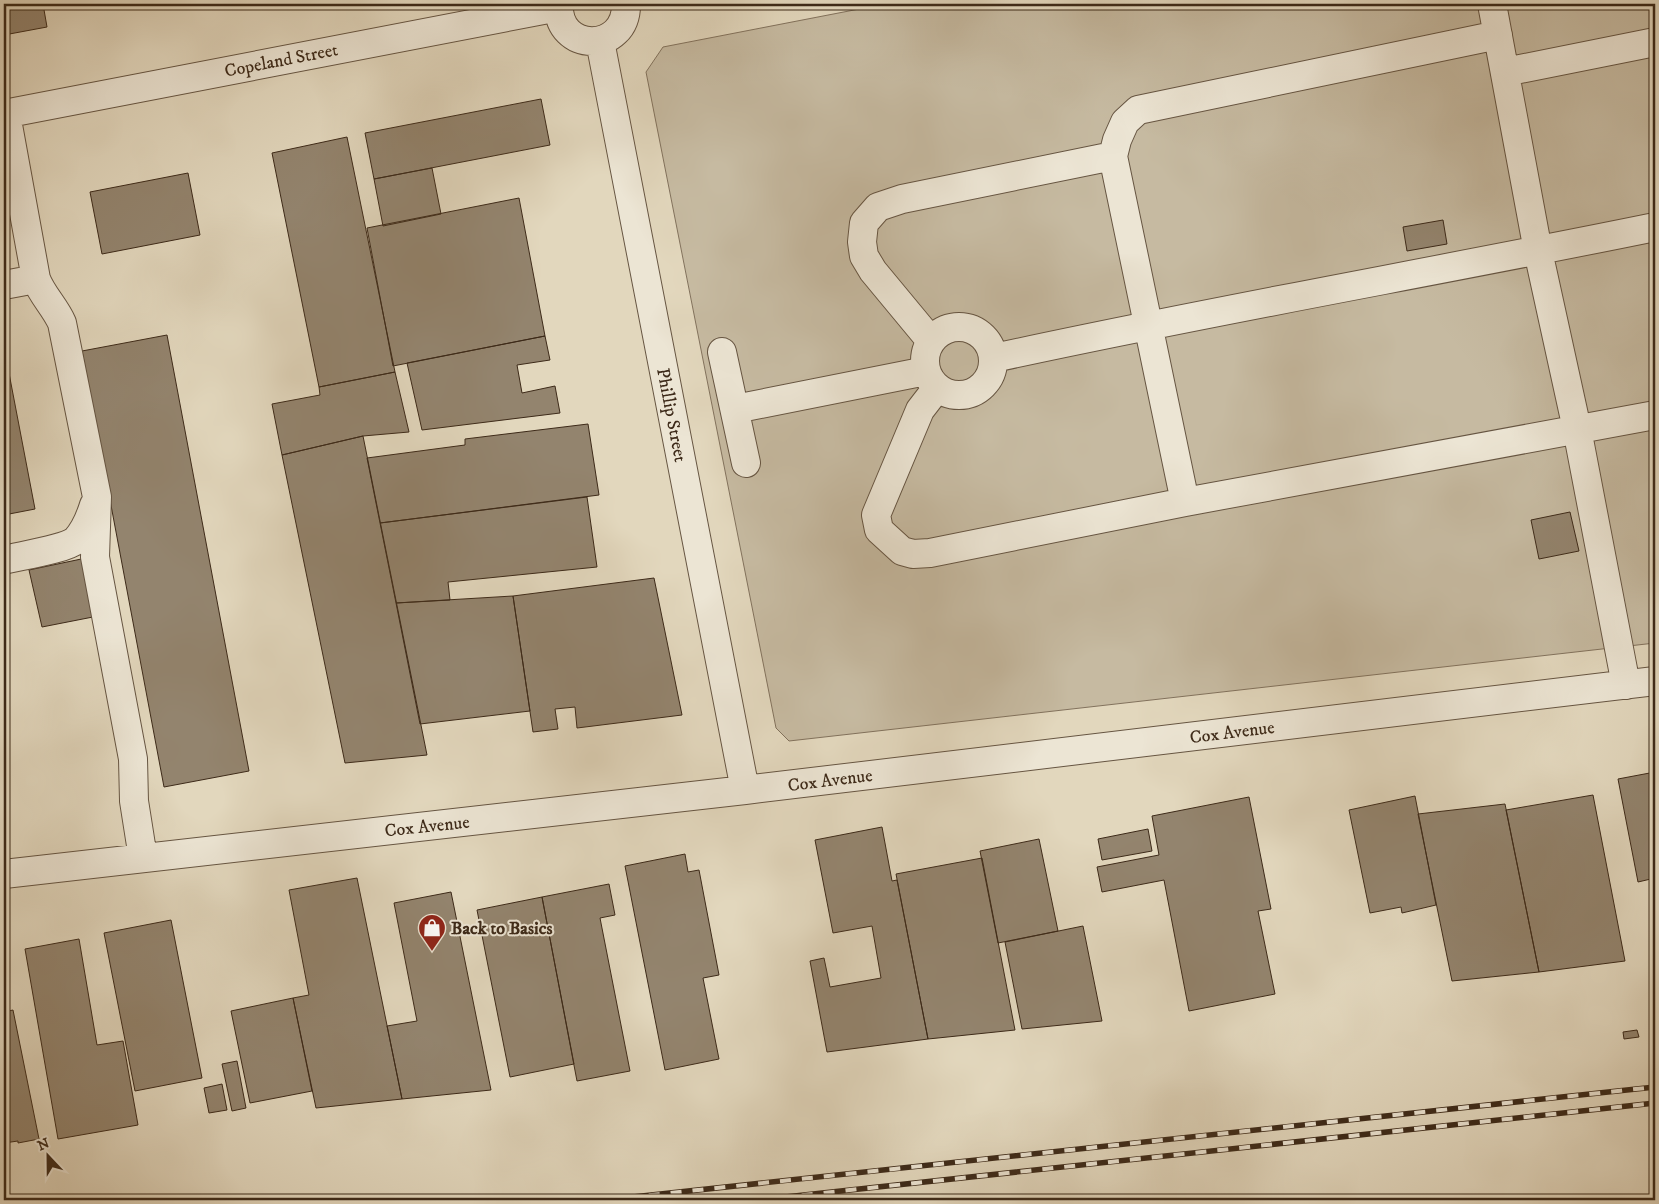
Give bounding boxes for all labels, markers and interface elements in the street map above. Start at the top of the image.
street label: Copeland Street [223,39,340,83]
street label: Phillip Street [651,366,691,464]
street label: Cox Avenue [1188,717,1276,749]
street label: Cox Avenue [786,765,874,797]
street label: Cox Avenue [384,812,471,842]
shop icon: Back to Basics [417,913,447,952]
place label: Back to Basics [451,918,552,940]
north arrow [22,1132,72,1182]
text: N [35,1134,53,1155]

